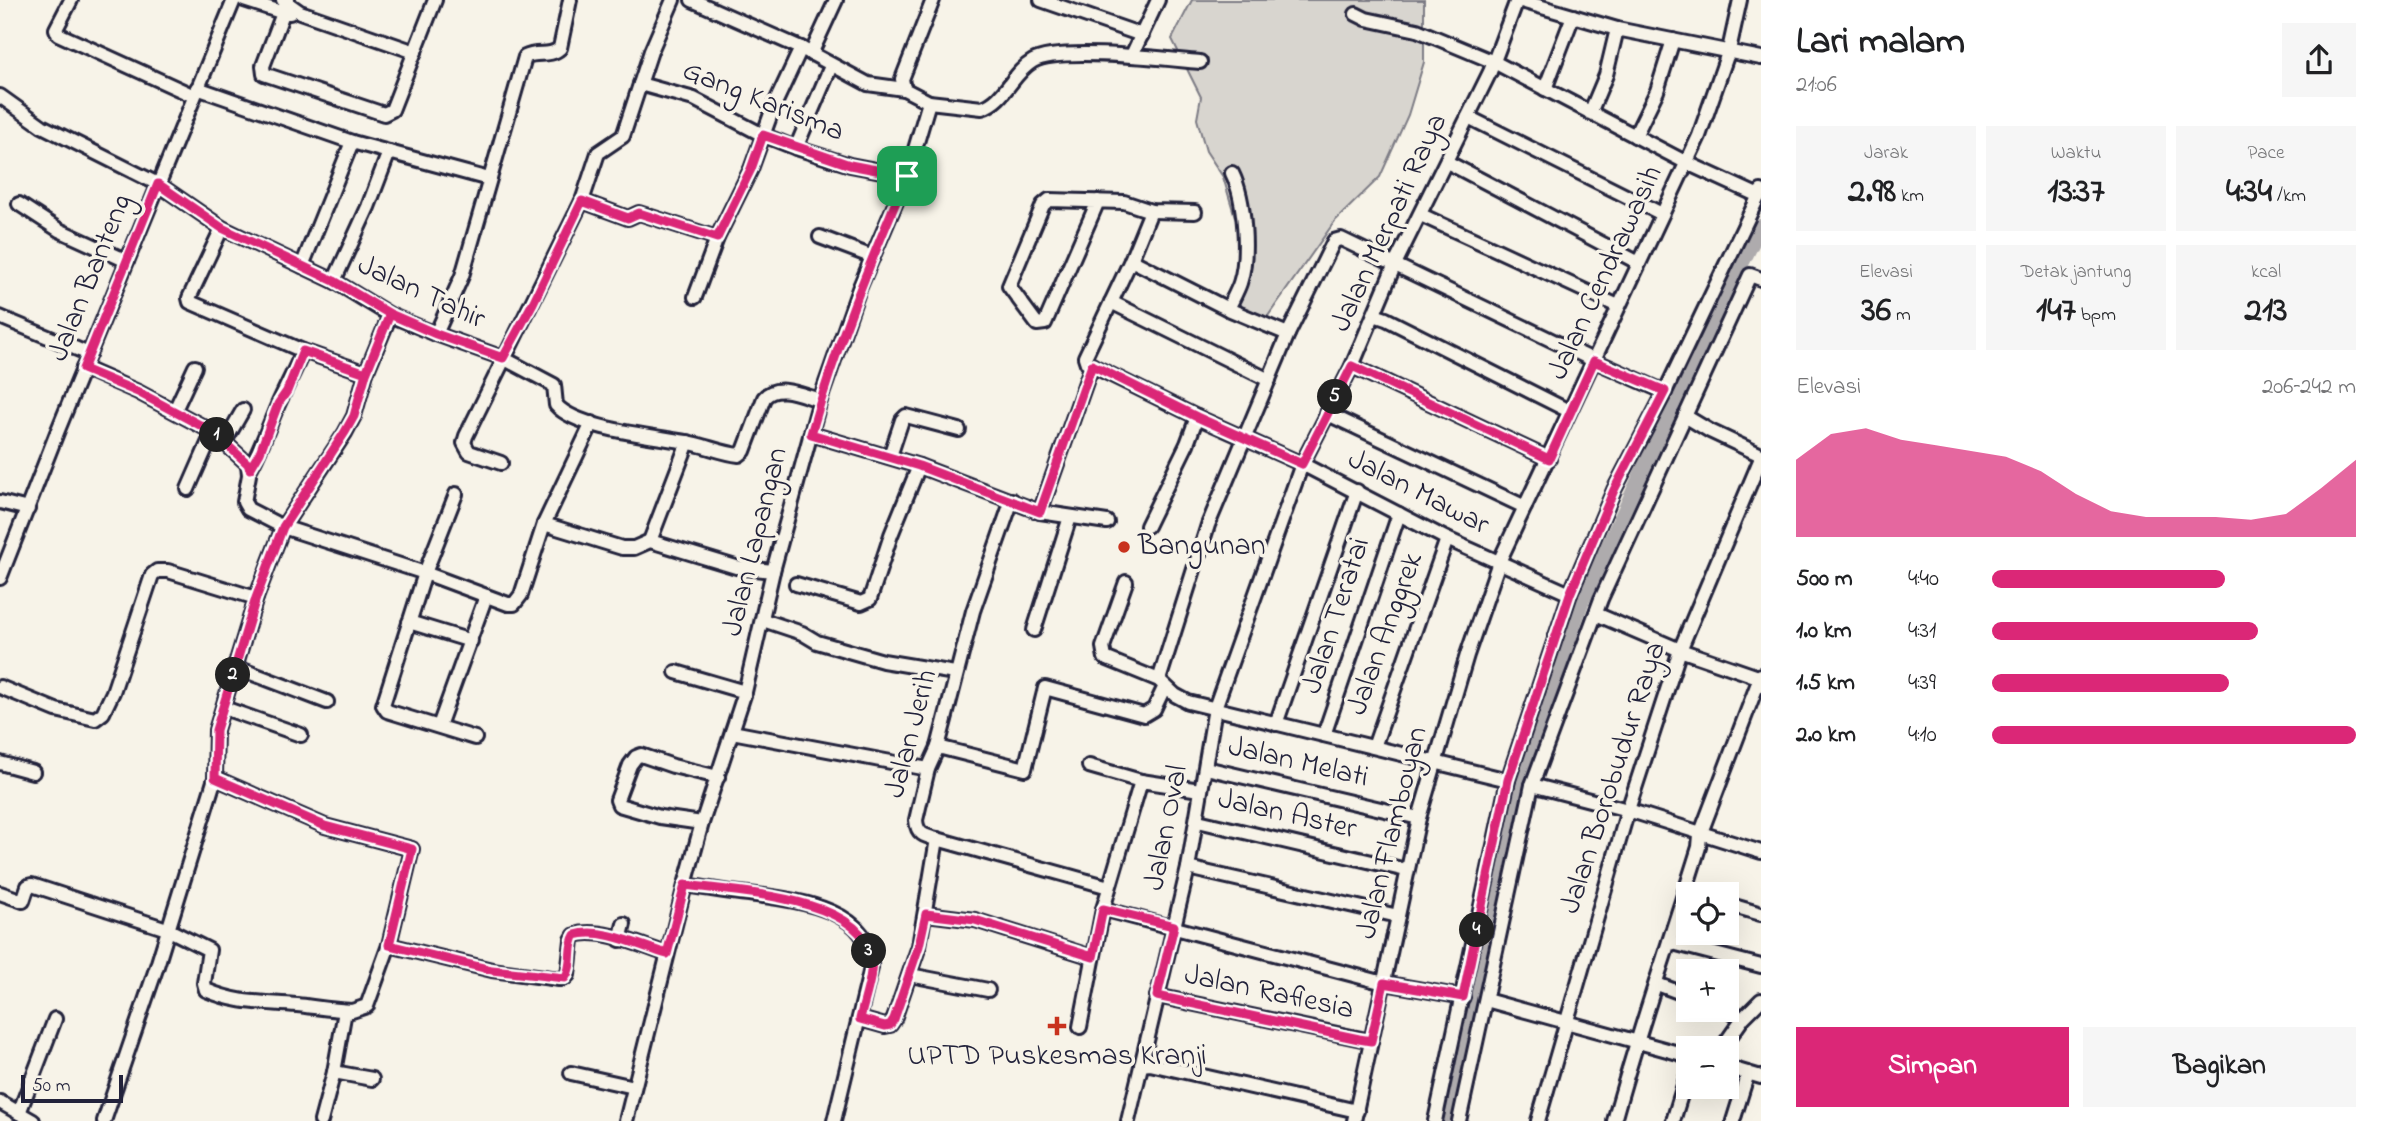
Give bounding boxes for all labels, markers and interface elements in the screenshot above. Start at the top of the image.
text: Lari malam [1796,15,1965,71]
button: share [2282,23,2356,97]
street label: Gang Karisma [675,50,851,154]
text: 21:06 [1796,69,1837,102]
street label: Jalan Merpati Raya [1320,107,1460,339]
text: Jarak [1864,140,1908,167]
text: Waktu [2051,140,2101,167]
text: Pace [2247,140,2285,167]
pin [877,146,937,206]
icon: arrive [888,157,926,195]
street label: Jalan Cendrawasih [1537,158,1675,388]
text: 2.98 [1848,167,1896,218]
text: 13:37 [2047,167,2105,218]
text: 4:34 [2226,167,2272,218]
text: km [1896,183,1924,210]
text: /km [2272,183,2306,210]
street label: Jalan Banteng [37,188,145,368]
street label: Jalan Tahir [350,244,493,342]
text: Elevasi [1859,259,1913,286]
text: Detak jantung [2021,259,2131,286]
text: kcal [2251,259,2281,286]
text: 36 [1861,286,1891,337]
text: 147 [2036,286,2076,337]
text: 213 [2245,286,2287,337]
text: m [1891,302,1911,329]
text: bpm [2076,302,2116,329]
text: Elevasi [1796,371,1861,404]
text: 206–242 m [2262,371,2356,404]
pin: 5 [1318,380,1352,414]
text: 5 [1329,383,1340,410]
pin: 1 [200,418,234,452]
text: 1 [213,421,220,448]
street label: Jalan Mawar [1339,438,1497,548]
street label: Jalan Lapangan [711,443,801,641]
place label: Bangunan [1137,525,1266,569]
street label: Jalan Teratai [1291,532,1383,700]
marker: Bangunan [1116,539,1132,555]
street label: Jalan Anggrek [1336,546,1436,722]
text: 500 m [1796,563,1853,596]
text: 4:40 [1908,563,1939,596]
text: 1.0 km [1796,615,1852,648]
text: 4:31 [1908,615,1936,648]
street label: Jalan Borobudur Raya [1549,636,1679,920]
pin: 2 [216,658,250,692]
text: 2 [228,661,237,688]
street label: Jalan Jerih [874,665,950,803]
text: 1.5 km [1796,667,1855,700]
text: 4:39 [1908,667,1936,700]
text: 2.0 km [1796,719,1856,752]
text: 4:10 [1908,719,1937,752]
street label: Jalan Flamboyan [1345,722,1441,944]
street label: Jalan Melati [1224,726,1372,800]
street label: Jalan Oval [1133,762,1201,894]
street label: Jalan Aster [1213,778,1361,852]
map controls [1676,882,1739,1099]
button: locate [1676,882,1739,945]
pin: 4 [1460,912,1494,948]
text: 4 [1473,916,1480,943]
pin: 3 [852,934,886,968]
text: 3 [865,937,872,964]
street label: Jalan Raflesia [1180,954,1358,1032]
button: + [1676,959,1739,1022]
marker: UPTD Puskesmas Kranji [1047,1016,1067,1036]
button: Simpan [1796,1027,2069,1107]
button: Bagikan [2083,1027,2356,1107]
place label: UPTD Puskesmas Kranji [907,1035,1207,1079]
button: − [1676,1036,1739,1099]
scale bar [21,1072,122,1104]
text: 50 m [32,1073,71,1100]

